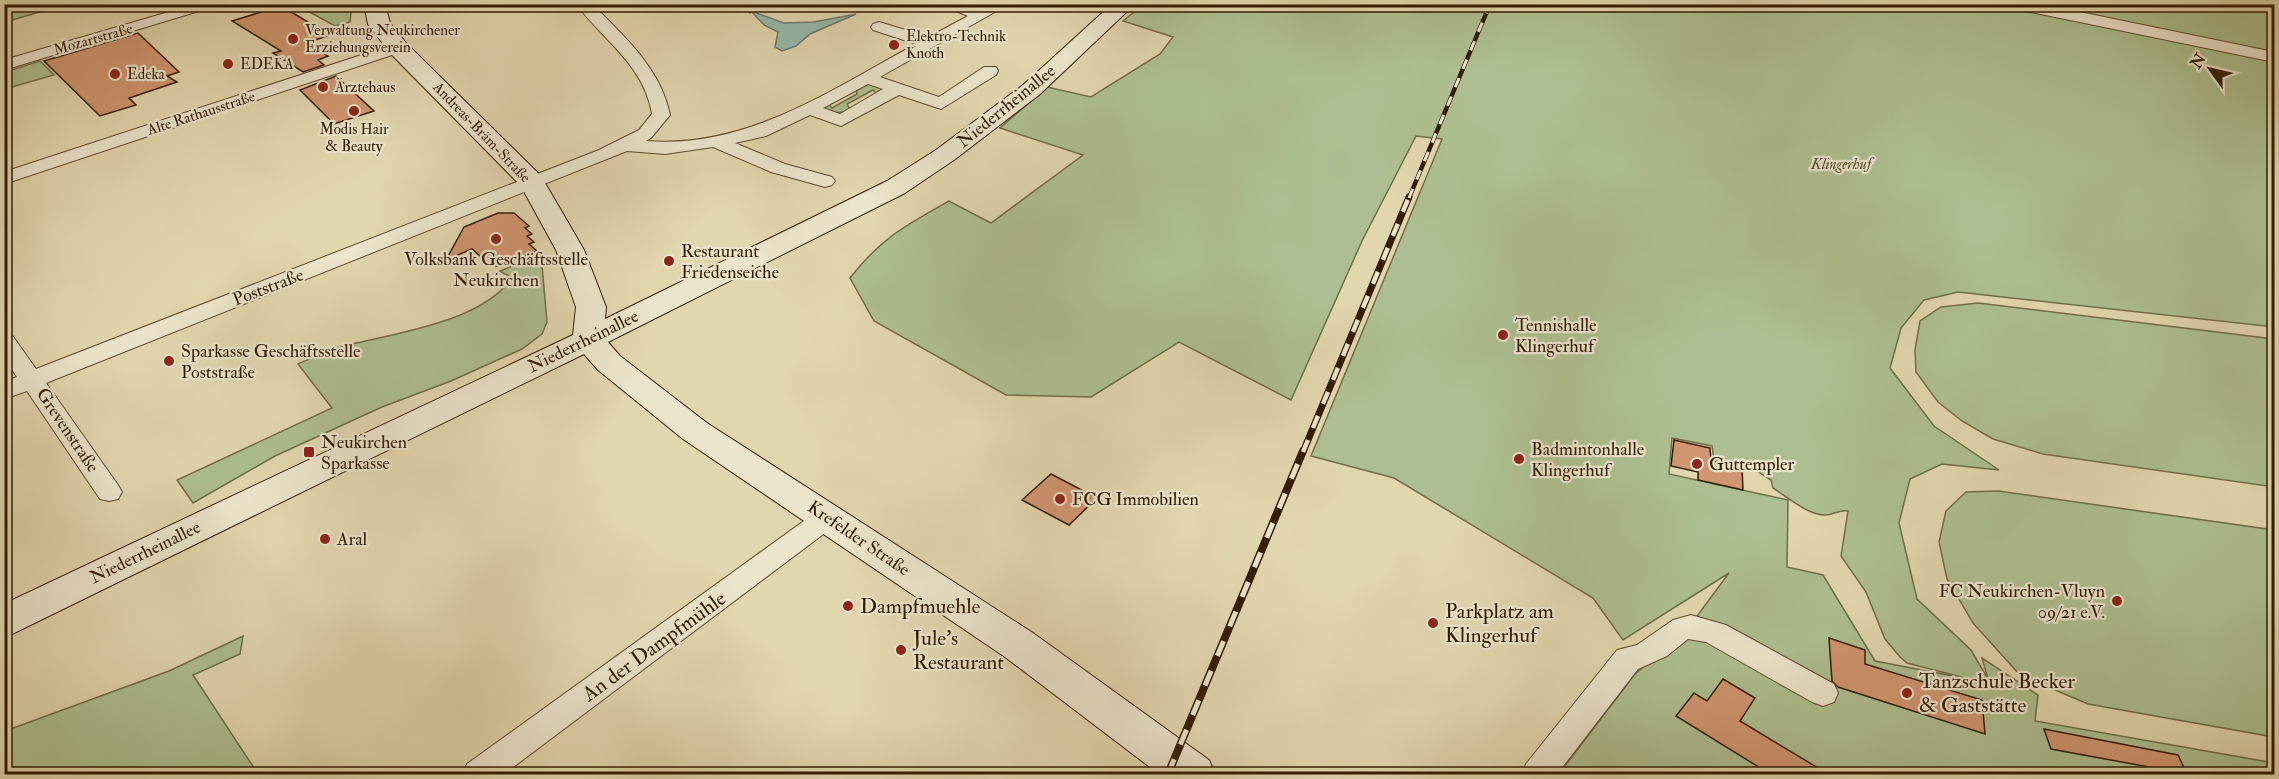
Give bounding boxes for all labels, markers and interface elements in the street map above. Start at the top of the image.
street label: Mozartstraße [51,19,135,60]
place label: Verwaltung Neukirchener Erziehungsverein [305,21,460,57]
place label: Elektro-Technik Knoth [906,27,1006,63]
marker: Verwaltung Neukirchener Erziehungsverein [286,32,300,46]
marker: Elektro-Technik Knoth [887,38,901,52]
north arrow [2180,39,2240,99]
text: N [2186,49,2211,74]
place label: EDEKA [240,55,294,74]
marker: EDEKA [221,57,235,71]
street label: Niederrheinallee [952,59,1061,153]
place label: Edeka [127,65,166,84]
marker: Edeka [108,67,122,81]
place label: Ärztehaus [334,77,395,97]
street label: Andreas-Bräm-Straße [428,77,535,187]
marker: Ärztehaus [316,80,330,94]
street label: Alte Rathausstraße [144,87,258,140]
marker: Modis Hair & Beauty [347,104,361,118]
place label: Modis Hair & Beauty [319,120,389,156]
park label: Klingerhuf [1810,155,1875,174]
marker: Volksbank Geschäftsstelle Neukirchen [489,232,503,246]
place label: Restaurant Friedenseiche [681,240,780,284]
place label: Volksbank Geschäftsstelle Neukirchen [404,248,588,292]
marker: Restaurant Friedenseiche [662,254,676,268]
street label: Poststraße [229,263,307,311]
street label: Niederrheinallee [524,304,643,378]
place label: Tennishalle Klingerhuf [1515,314,1597,358]
marker: Tennishalle Klingerhuf [1496,328,1510,342]
place label: Sparkasse Geschäftsstelle Poststraße [181,340,361,384]
marker: Sparkasse Geschäftsstelle Poststraße [162,354,176,368]
street label: Grevenstraße [31,384,105,477]
place label: Neukirchen Sparkasse [321,431,407,475]
place label: Badmintonhalle Klingerhuf [1531,438,1645,482]
marker: Neukirchen Sparkasse [302,445,316,459]
marker: Badmintonhalle Klingerhuf [1512,452,1526,466]
place label: Guttempler [1709,453,1795,476]
marker: Guttempler [1690,457,1704,471]
place label: FCG Immobilien [1072,488,1199,511]
marker: FCG Immobilien [1053,492,1067,506]
street label: Krefelder Straße [803,496,915,581]
street label: Niederrheinallee [86,515,205,589]
place label: Aral [336,528,368,551]
marker: Aral [318,532,332,546]
place label: FC Neukirchen-Vluyn 09/21 e.V. [1939,580,2105,624]
street label: An der Dampfmühle [576,585,732,708]
place label: Dampfmuehle [860,593,980,620]
marker: FC Neukirchen-Vluyn 09/21 e.V. [2110,594,2124,608]
place label: Parkplatz am Klingerhuf [1445,598,1554,649]
marker: Dampfmuehle [841,599,855,613]
marker: Parkplatz am Klingerhuf [1426,616,1440,630]
place label: Jule's Restaurant [912,625,1004,676]
marker: Jule's Restaurant [894,643,908,657]
place label: Tanzschule Becker & Gaststätte [1919,668,2075,719]
marker: Tanzschule Becker & Gaststätte [1900,686,1914,700]

